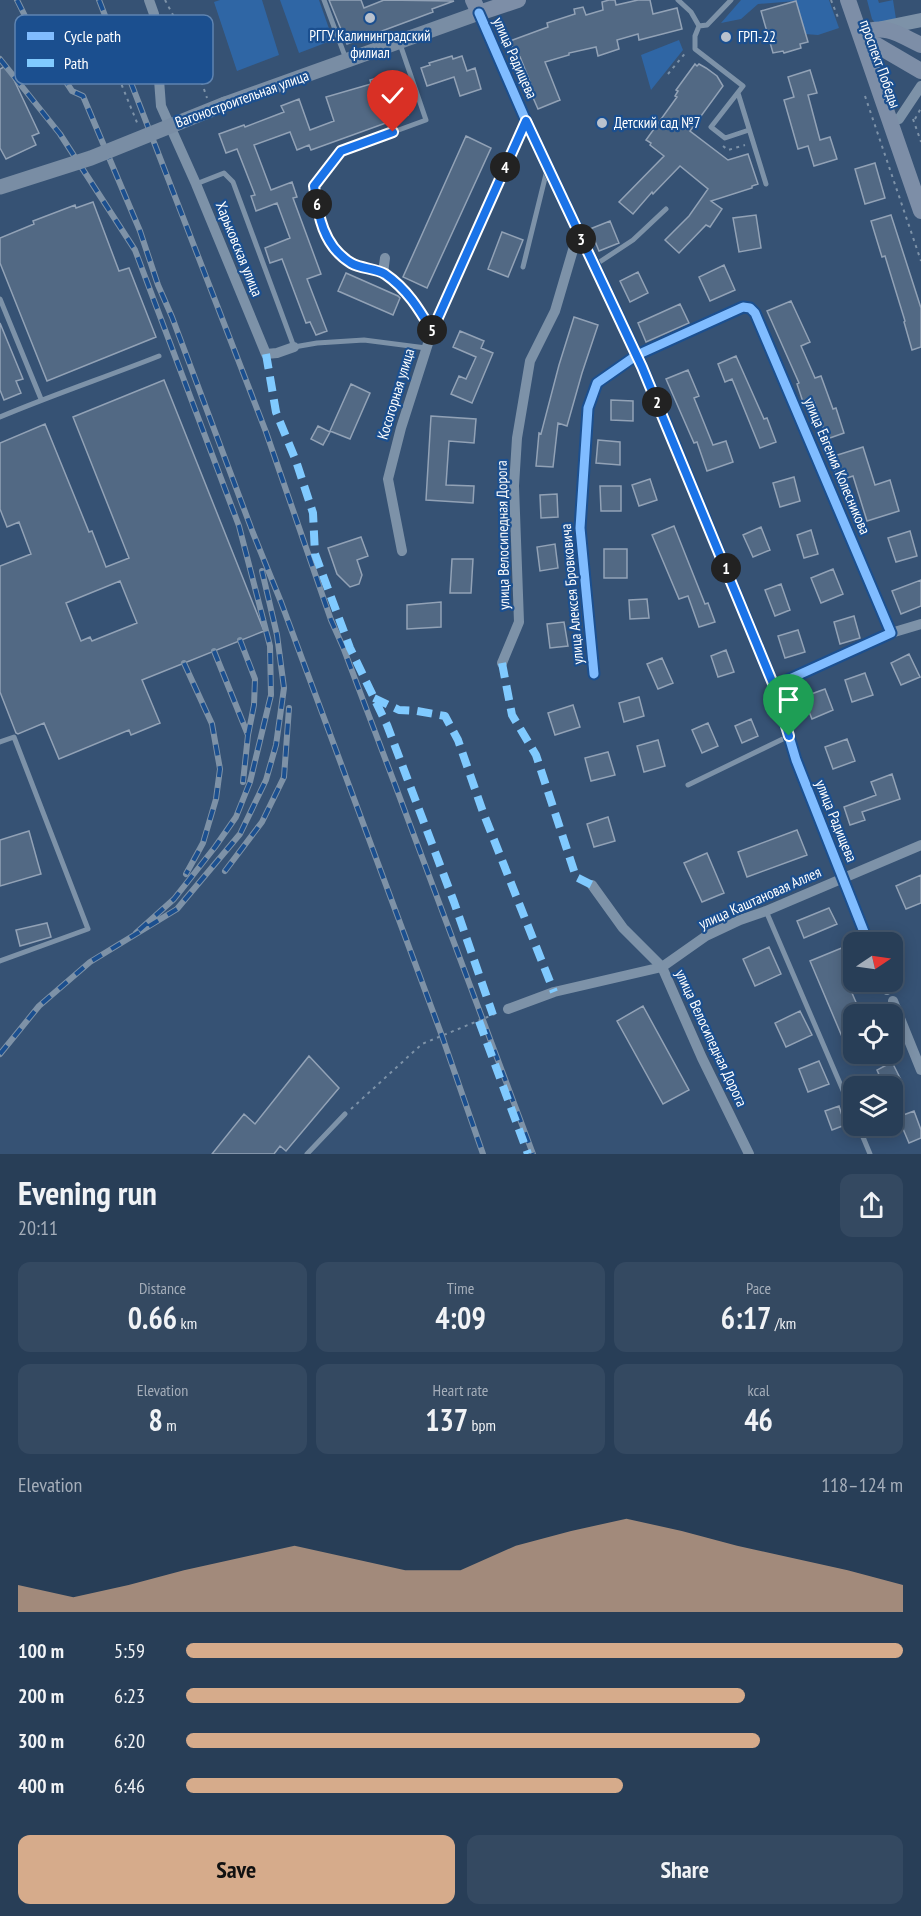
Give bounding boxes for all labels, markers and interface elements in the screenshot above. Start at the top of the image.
marker: РГГУ. Калининградский филиал [363,11,377,25]
street label: улица Радищева [489,14,542,101]
legend [15,15,213,84]
street label: проспект Победы [856,17,905,110]
text: Cycle path [64,26,121,46]
place label: РГГУ. Калининградский филиал [309,26,431,62]
place label: ГРП-22 [738,27,776,46]
marker: ГРП-22 [719,30,733,44]
text: Path [64,53,89,73]
street label: Вагоностроительная улица [172,66,311,132]
pin [367,70,418,132]
icon: check [376,79,409,112]
place label: Детский сад №7 [614,113,700,132]
marker: Детский сад №7 [595,116,609,130]
pin: 4 [490,152,520,182]
text: 4 [501,157,509,177]
pin: 6 [302,189,332,219]
text: 6 [313,194,321,214]
street label: Харьковская улица [212,199,267,299]
pin: 3 [566,224,596,254]
text: 3 [577,229,585,249]
pin: 5 [417,315,447,345]
text: 5 [428,320,436,340]
street label: Косогорная улица [373,346,418,442]
pin: 2 [642,387,672,417]
text: 2 [653,392,661,412]
street label: улица Евгения Колесникова [800,394,875,537]
street label: улица Велосипедная Дорога [492,460,513,610]
street label: улица Алексея Бровковича [556,523,587,665]
pin: 1 [711,553,741,583]
text: 1 [722,558,730,578]
pin [763,674,814,736]
icon: arrive [772,683,805,716]
street label: улица Радищева [811,777,862,865]
street label: улица Каштановая Аллея [696,862,824,933]
north arrow [843,932,903,992]
map controls [843,932,903,1136]
street label: улица Велосипедная Дорога [671,966,752,1110]
button: locate [843,1004,903,1064]
button: layers [843,1076,903,1136]
text: Evening run [18,1171,157,1214]
button: share [840,1174,903,1237]
text: 20:11 [18,1215,58,1241]
text: Distance [139,1278,186,1298]
text: Time [447,1278,474,1298]
text: Pace [746,1278,771,1298]
text: 0.66 [128,1298,177,1337]
text: 4:09 [435,1298,486,1337]
text: 6:17 [721,1298,771,1337]
text: km [177,1313,197,1333]
text: /km [771,1313,796,1333]
text: Elevation [137,1380,188,1400]
text: Heart rate [433,1380,488,1400]
text: kcal [748,1380,769,1400]
text: 8 [148,1400,163,1439]
text: 137 [425,1400,468,1439]
text: 46 [744,1400,773,1439]
text: m [163,1415,177,1435]
text: bpm [468,1415,496,1435]
text: Elevation [18,1472,82,1498]
text: 118–124 m [821,1472,903,1498]
text: 100 m [18,1638,64,1664]
text: 5:59 [114,1638,145,1664]
text: 200 m [18,1683,64,1709]
text: 6:23 [114,1683,145,1709]
text: 300 m [18,1728,64,1754]
text: 6:20 [114,1728,145,1754]
text: 400 m [18,1773,64,1799]
text: 6:46 [114,1773,145,1799]
button: Save [18,1835,455,1904]
button: Share [467,1835,903,1904]

